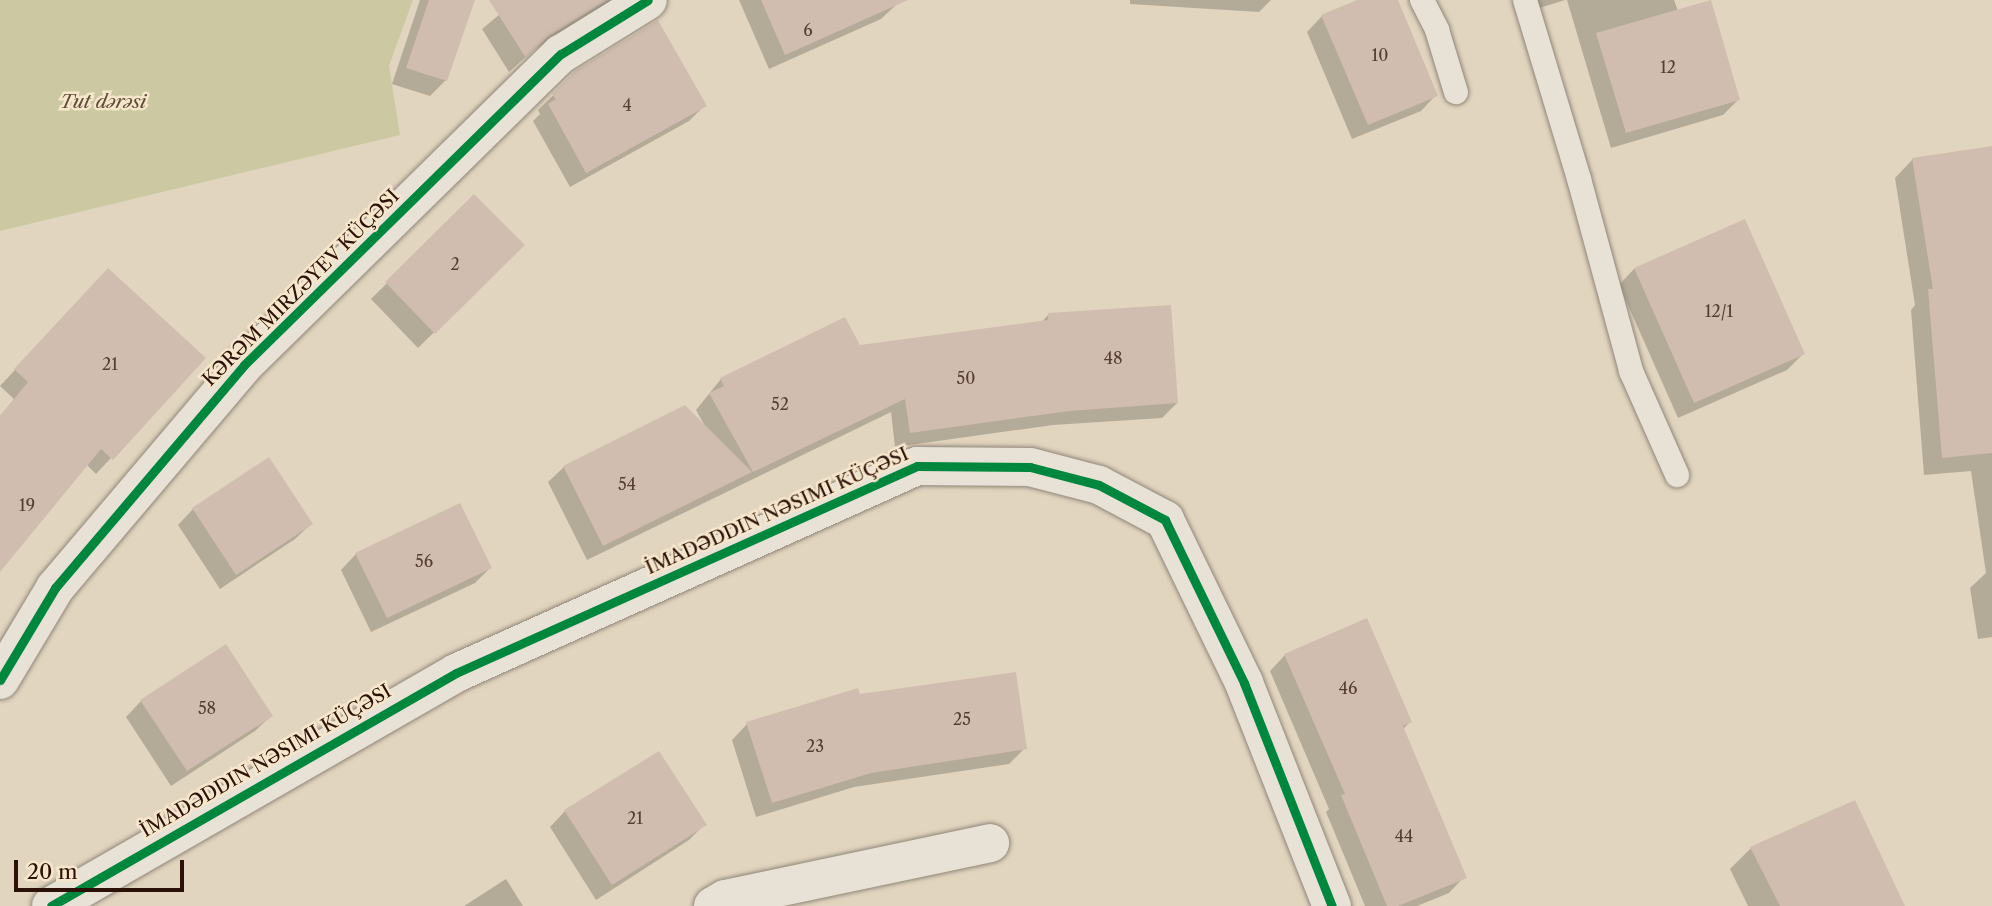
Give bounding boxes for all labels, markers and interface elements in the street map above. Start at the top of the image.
house number: 6 [803,20,813,40]
house number: 10 [1372,45,1388,65]
house number: 12 [1660,57,1676,77]
park label: Tut dərəsi [60,91,146,113]
house number: 4 [622,95,632,115]
street label: KƏRƏM MIRZƏYEV KÜÇƏSI [198,185,404,391]
house number: 2 [450,254,460,274]
house number: 12/1 [1705,301,1733,321]
house number: 48 [1104,348,1122,368]
house number: 21 [102,354,118,374]
house number: 50 [957,368,975,388]
house number: 52 [771,394,789,414]
street label: İMADƏDDIN NƏSIMI KÜÇƏSI [642,443,912,579]
house number: 54 [618,474,636,494]
house number: 19 [19,495,35,515]
house number: 56 [415,551,433,571]
house number: 46 [1339,678,1357,698]
street label: İMADƏDDIN NƏSIMI KÜÇƏSI [137,680,395,842]
house number: 58 [198,698,216,718]
house number: 25 [953,709,971,729]
house number: 23 [806,736,824,756]
house number: 21 [627,808,643,828]
house number: 44 [1395,826,1413,846]
scale bar [18,846,187,890]
text: 20 m [27,859,78,884]

